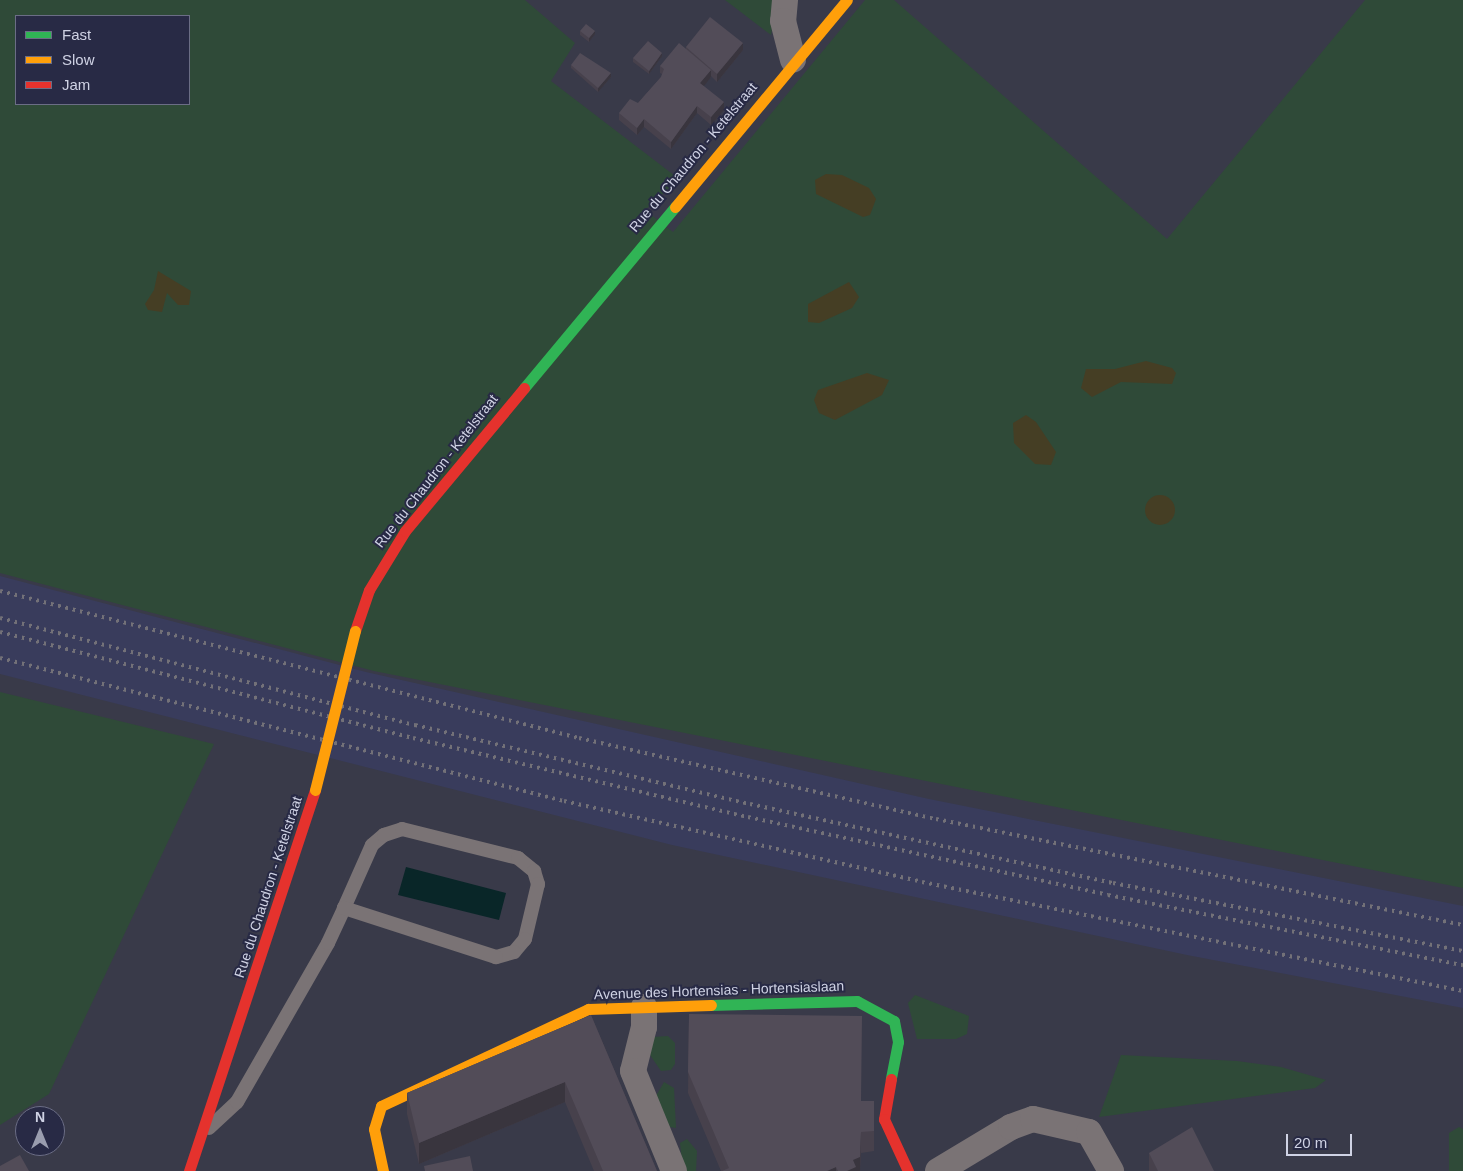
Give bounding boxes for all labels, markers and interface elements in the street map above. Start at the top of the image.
legend [15,15,190,105]
text: Fast [62,26,91,43]
text: Slow [62,51,95,68]
text: Jam [62,76,90,93]
street label: Rue du Chaudron - Ketelstraat [626,79,760,235]
street label: Rue du Chaudron - Ketelstraat [371,391,501,551]
street label: Rue du Chaudron - Ketelstraat [231,794,305,980]
street label: Avenue des Hortensias - Hortensiaslaan [594,977,844,1003]
north arrow [15,1106,65,1156]
text: N [35,1109,45,1125]
scale bar [1288,1124,1354,1156]
text: 20 m [1294,1134,1327,1151]

